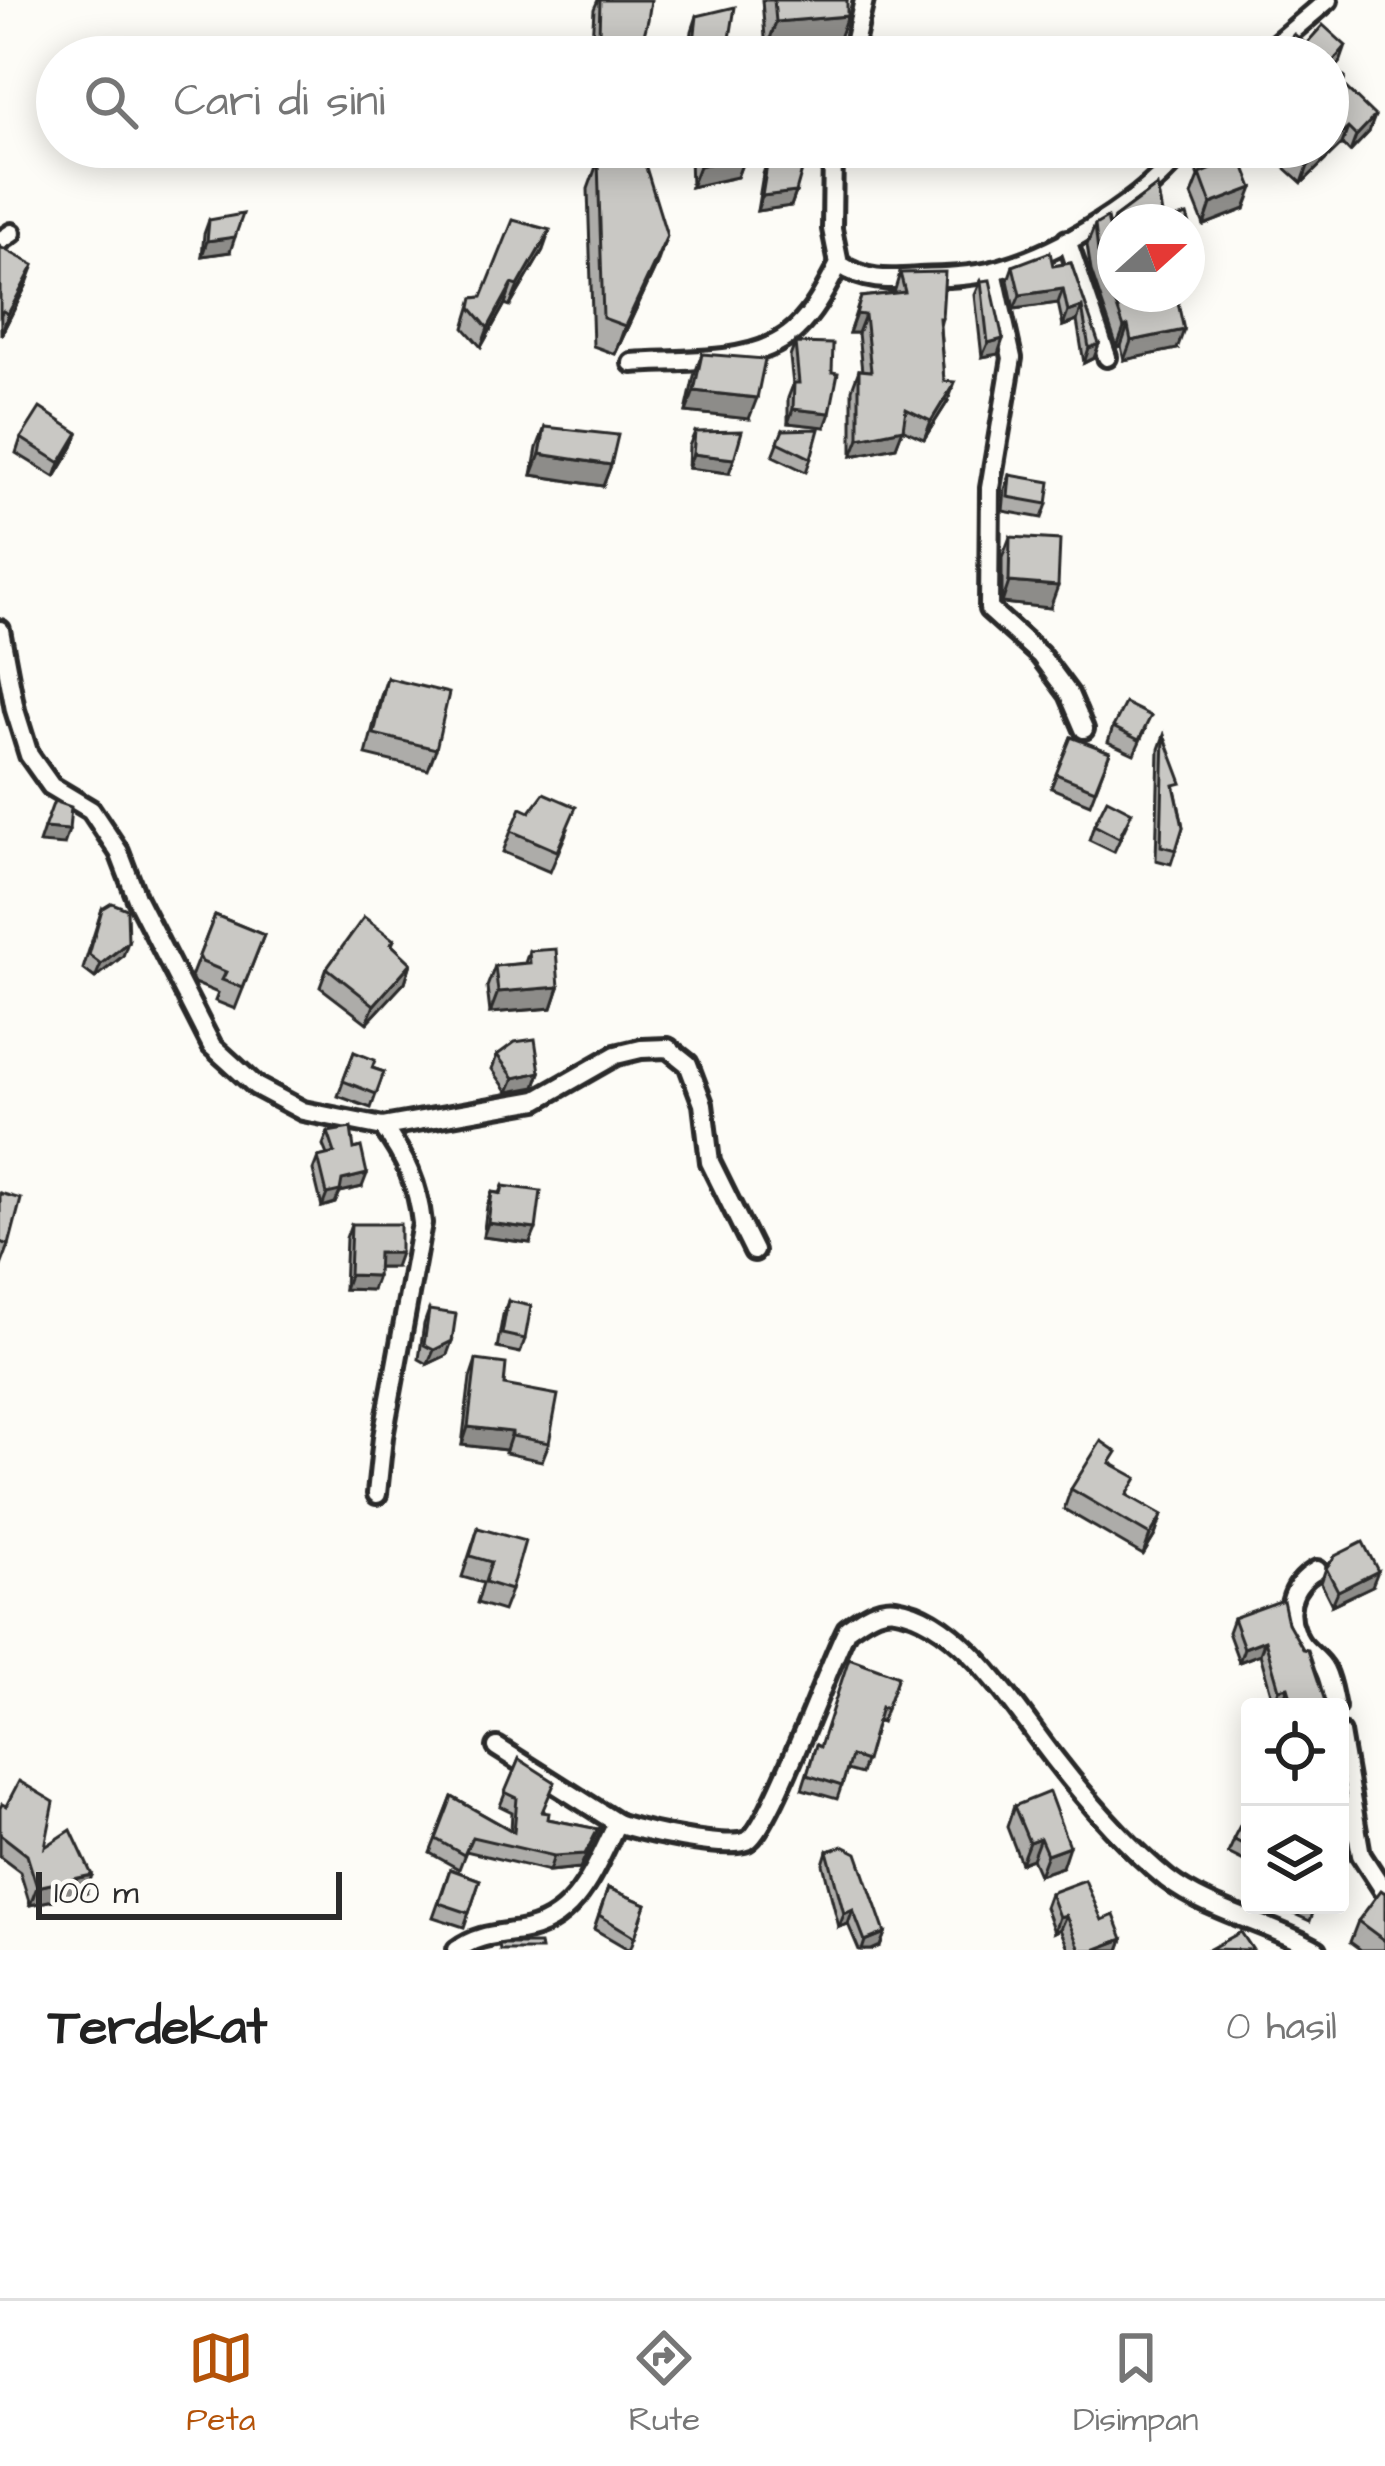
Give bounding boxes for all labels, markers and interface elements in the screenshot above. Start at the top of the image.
search box [36,36,1349,168]
icon: search [78,69,144,135]
text: Cari di sini [174,71,385,133]
north arrow [1097,204,1205,312]
map controls [1241,1698,1349,1914]
button: locate [1241,1698,1349,1806]
button: layers [1241,1806,1349,1914]
scale bar [36,1866,342,1919]
text: 100 m [54,1870,139,1916]
text: Terdekat [48,1993,267,2064]
text: 0 hasil [1226,2001,1337,2055]
tab: Peta [187,2325,256,2443]
tab: Rute [629,2325,700,2443]
tab: Disimpan [1073,2325,1198,2443]

